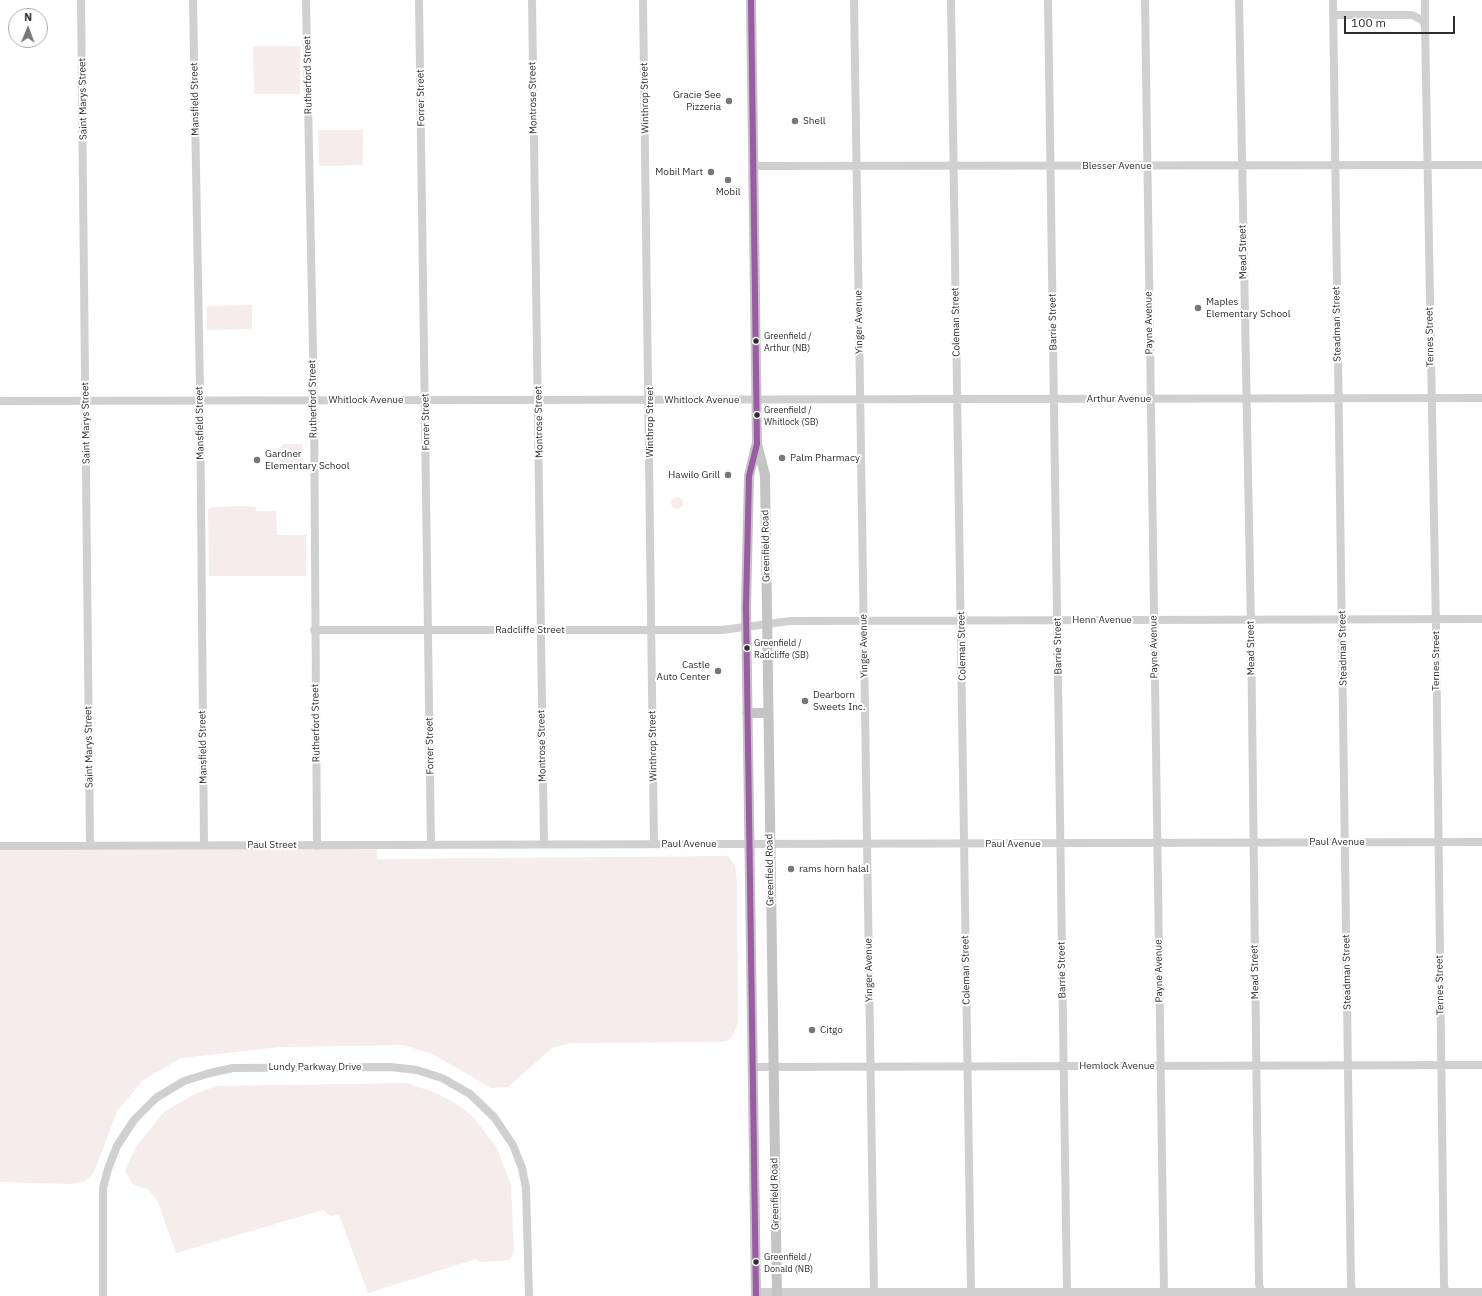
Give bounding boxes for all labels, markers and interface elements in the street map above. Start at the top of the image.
north arrow [8,8,48,48]
scale bar [1346,8,1457,34]
text: N [24,10,32,24]
text: 100 m [1351,15,1386,30]
street label: Rutherford Street [301,36,315,114]
street label: Saint Marys Street [76,58,90,140]
street label: Mansfield Street [188,62,202,136]
street label: Montrose Street [526,62,540,134]
street label: Winthrop Street [638,62,652,134]
street label: Forrer Street [415,69,427,127]
place label: Gracie See Pizzeria [673,89,721,112]
marker: Gracie See Pizzeria [724,96,734,106]
place label: Shell [803,115,825,127]
marker: Shell [790,116,800,126]
street label: Blesser Avenue [1082,160,1152,172]
place label: Mobil Mart [655,166,703,178]
marker: Mobil Mart [706,167,716,177]
marker: Mobil [723,175,733,185]
place label: Mobil [716,186,740,198]
street label: Mead Street [1237,225,1249,279]
street label: Steadman Street [1330,286,1344,362]
street label: Coleman Street [949,287,963,357]
street label: Yinger Avenue [852,290,866,354]
street label: Payne Avenue [1142,291,1156,355]
street label: Barrie Street [1047,293,1059,351]
place label: Maples Elementary School [1206,296,1290,320]
marker: Maples Elementary School [1193,303,1203,313]
street label: Ternes Street [1423,307,1437,367]
place label: Greenfield / Arthur (NB) [764,331,812,352]
marker: Greenfield / Arthur (NB) [751,336,761,346]
street label: Rutherford Street [306,360,320,438]
street label: Saint Marys Street [79,382,93,464]
street label: Mansfield Street [193,386,207,460]
street label: Montrose Street [532,386,546,458]
street label: Winthrop Street [644,386,656,458]
street label: Forrer Street [420,393,432,451]
street label: Arthur Avenue [1087,393,1151,405]
street label: Whitlock Avenue [329,394,403,406]
street label: Whitlock Avenue [665,394,739,406]
place label: Greenfield / Whitlock (SB) [764,405,819,426]
marker: Greenfield / Whitlock (SB) [752,410,762,420]
place label: Gardner Elementary School [265,448,349,472]
place label: Palm Pharmacy [790,452,860,464]
marker: Palm Pharmacy [777,453,787,463]
marker: Gardner Elementary School [252,455,262,465]
place label: Hawilo Grill [668,469,720,481]
marker: Hawilo Grill [723,470,733,480]
street label: Greenfield Road [759,510,773,582]
street label: Steadman Street [1336,610,1350,686]
street label: Coleman Street [955,611,969,681]
street label: Yinger Avenue [857,614,871,678]
street label: Henn Avenue [1072,614,1132,626]
street label: Payne Avenue [1147,615,1161,679]
street label: Barrie Street [1052,617,1064,675]
street label: Mead Street [1245,621,1257,675]
street label: Radcliffe Street [495,624,565,636]
street label: Ternes Street [1430,631,1442,691]
place label: Greenfield / Radcliffe (SB) [754,638,809,659]
marker: Greenfield / Radcliffe (SB) [742,643,752,653]
place label: Castle Auto Center [656,659,710,682]
marker: Castle Auto Center [713,666,723,676]
street label: Rutherford Street [309,684,323,762]
place label: Dearborn Sweets Inc. [813,689,866,712]
marker: Dearborn Sweets Inc. [800,696,810,706]
street label: Saint Marys Street [82,706,96,788]
street label: Mansfield Street [196,710,210,784]
street label: Montrose Street [535,710,549,782]
street label: Winthrop Street [646,710,660,782]
street label: Forrer Street [424,717,436,775]
street label: Greenfield Road [763,834,777,906]
street label: Paul Avenue [1309,836,1365,848]
street label: Paul Avenue [661,838,717,850]
street label: Paul Avenue [985,838,1041,850]
street label: Paul Street [247,839,297,851]
place label: rams horn halal [799,863,869,875]
marker: rams horn halal [786,864,796,874]
street label: Steadman Street [1340,934,1354,1010]
street label: Coleman Street [959,935,973,1005]
street label: Yinger Avenue [862,938,876,1002]
street label: Payne Avenue [1152,939,1166,1003]
street label: Barrie Street [1056,941,1068,999]
street label: Mead Street [1249,945,1261,999]
street label: Ternes Street [1433,955,1447,1015]
place label: Citgo [820,1024,843,1036]
marker: Citgo [807,1025,817,1035]
street label: Hemlock Avenue [1079,1060,1155,1072]
street label: Lundy Parkway Drive [268,1061,362,1073]
street label: Greenfield Road [768,1158,782,1230]
place label: Greenfield / Donald (NB) [764,1252,813,1273]
marker: Greenfield / Donald (NB) [751,1257,761,1267]

